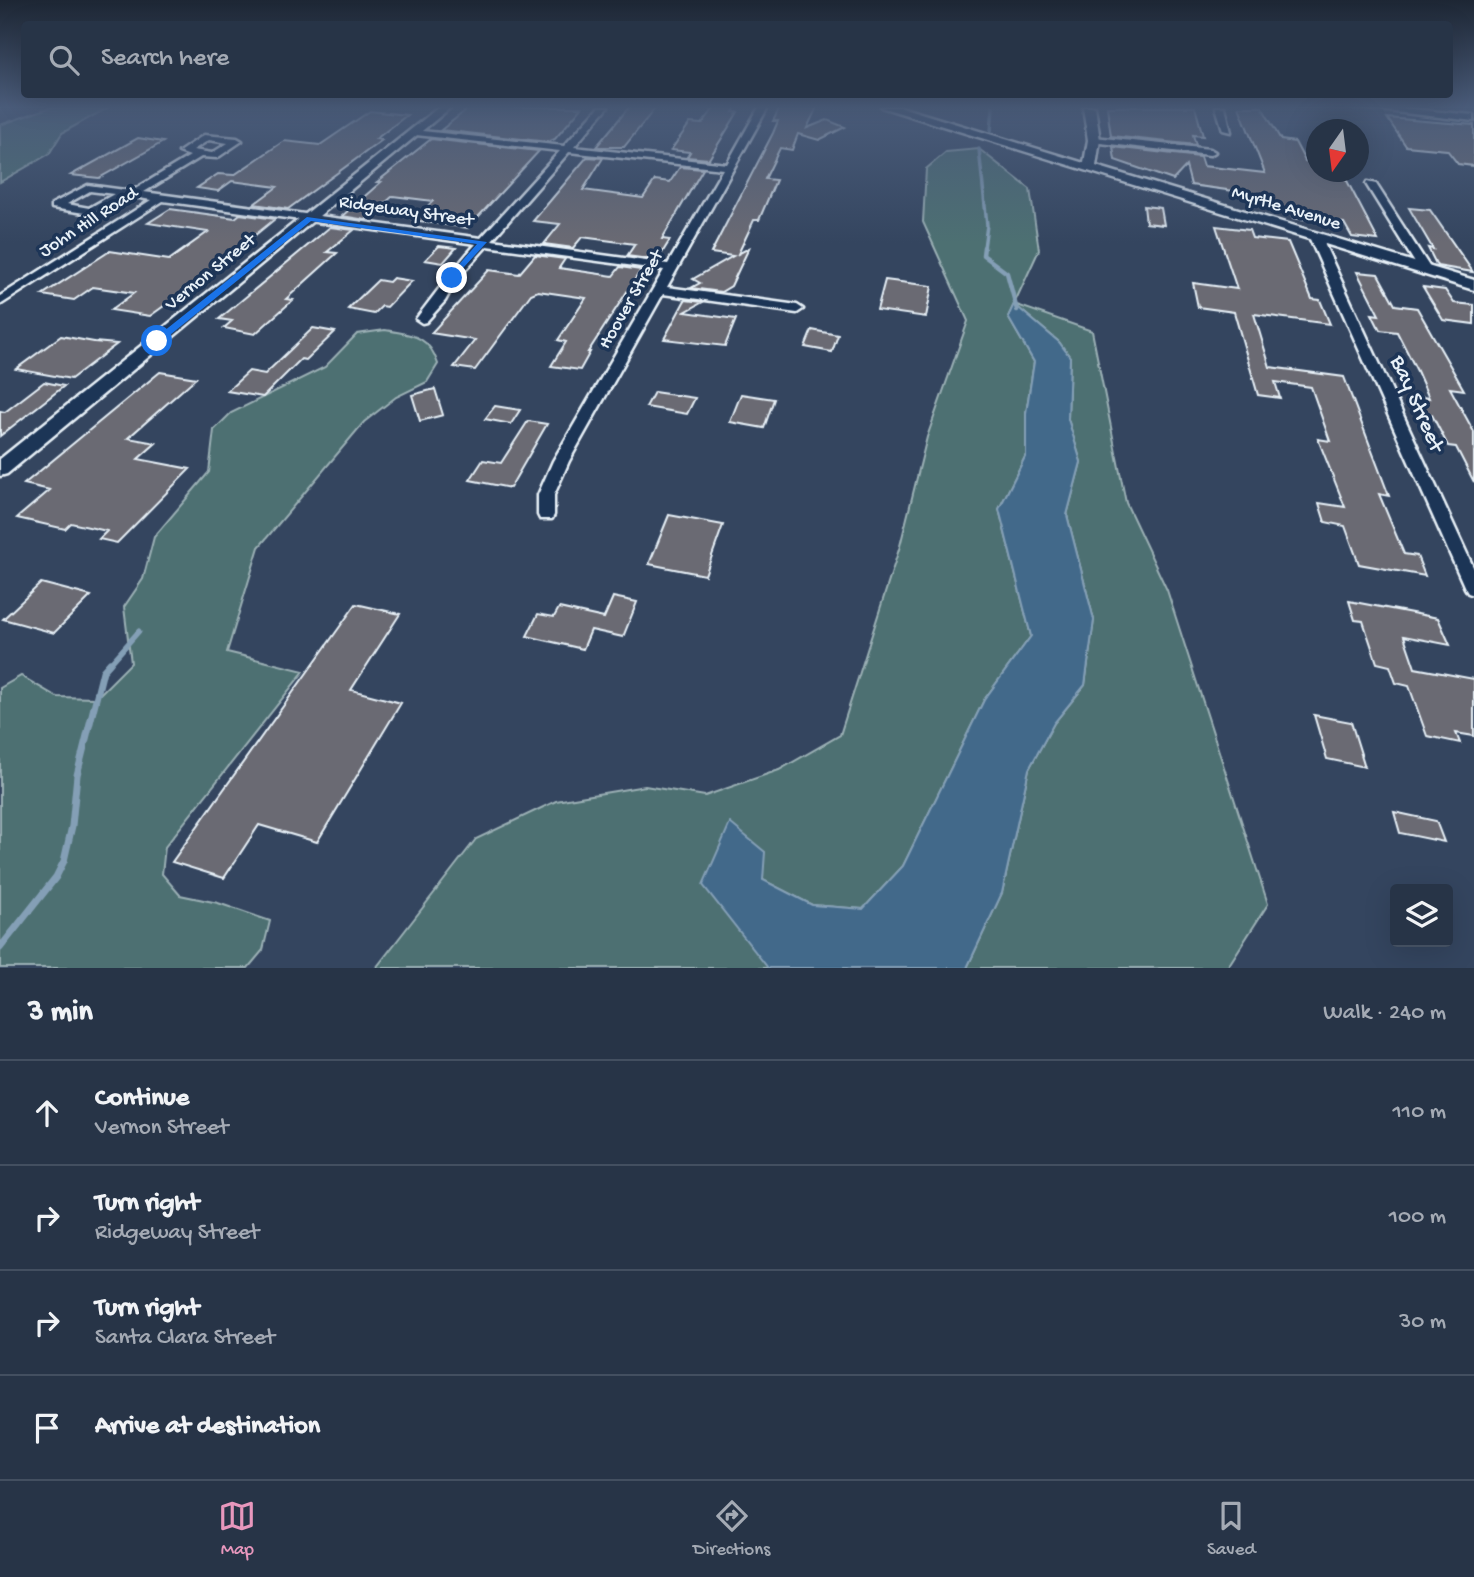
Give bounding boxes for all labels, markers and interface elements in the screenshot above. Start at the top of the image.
search box [21,21,1453,98]
icon: search [45,41,83,79]
text: Search here [101,44,229,75]
north arrow [1306,119,1369,182]
street label: John Hill Road [35,182,144,263]
street label: Myrtle Avenue [1229,182,1343,237]
street label: Ridgeway Street [337,191,477,233]
street label: Vernon Street [160,228,263,317]
street label: Hoover Street [594,244,671,354]
route end [436,262,467,293]
route start [141,325,172,356]
street label: Bay Street [1382,351,1450,458]
map controls [1390,884,1453,947]
button: layers [1390,884,1453,947]
text: 3 min [28,996,93,1031]
text: Walk · 240 m [1323,1000,1446,1027]
text: Continue [95,1084,189,1115]
icon: ahead [28,1094,66,1132]
text: 110 m [1393,1099,1446,1126]
text: Vernon Street [95,1115,228,1142]
text: Turn right [95,1189,199,1220]
icon: right [28,1199,66,1237]
text: 100 m [1389,1204,1446,1231]
text: Ridgeway Street [95,1220,259,1247]
text: Turn right [95,1294,199,1325]
icon: right [28,1304,66,1342]
text: 30 m [1399,1309,1446,1336]
text: Santa Clara Street [95,1325,275,1352]
icon: arrive [28,1409,66,1447]
text: Arrive at destination [95,1412,320,1443]
tab: Map [218,1497,256,1562]
tab: Directions [693,1497,770,1562]
tab: Saved [1207,1497,1256,1562]

